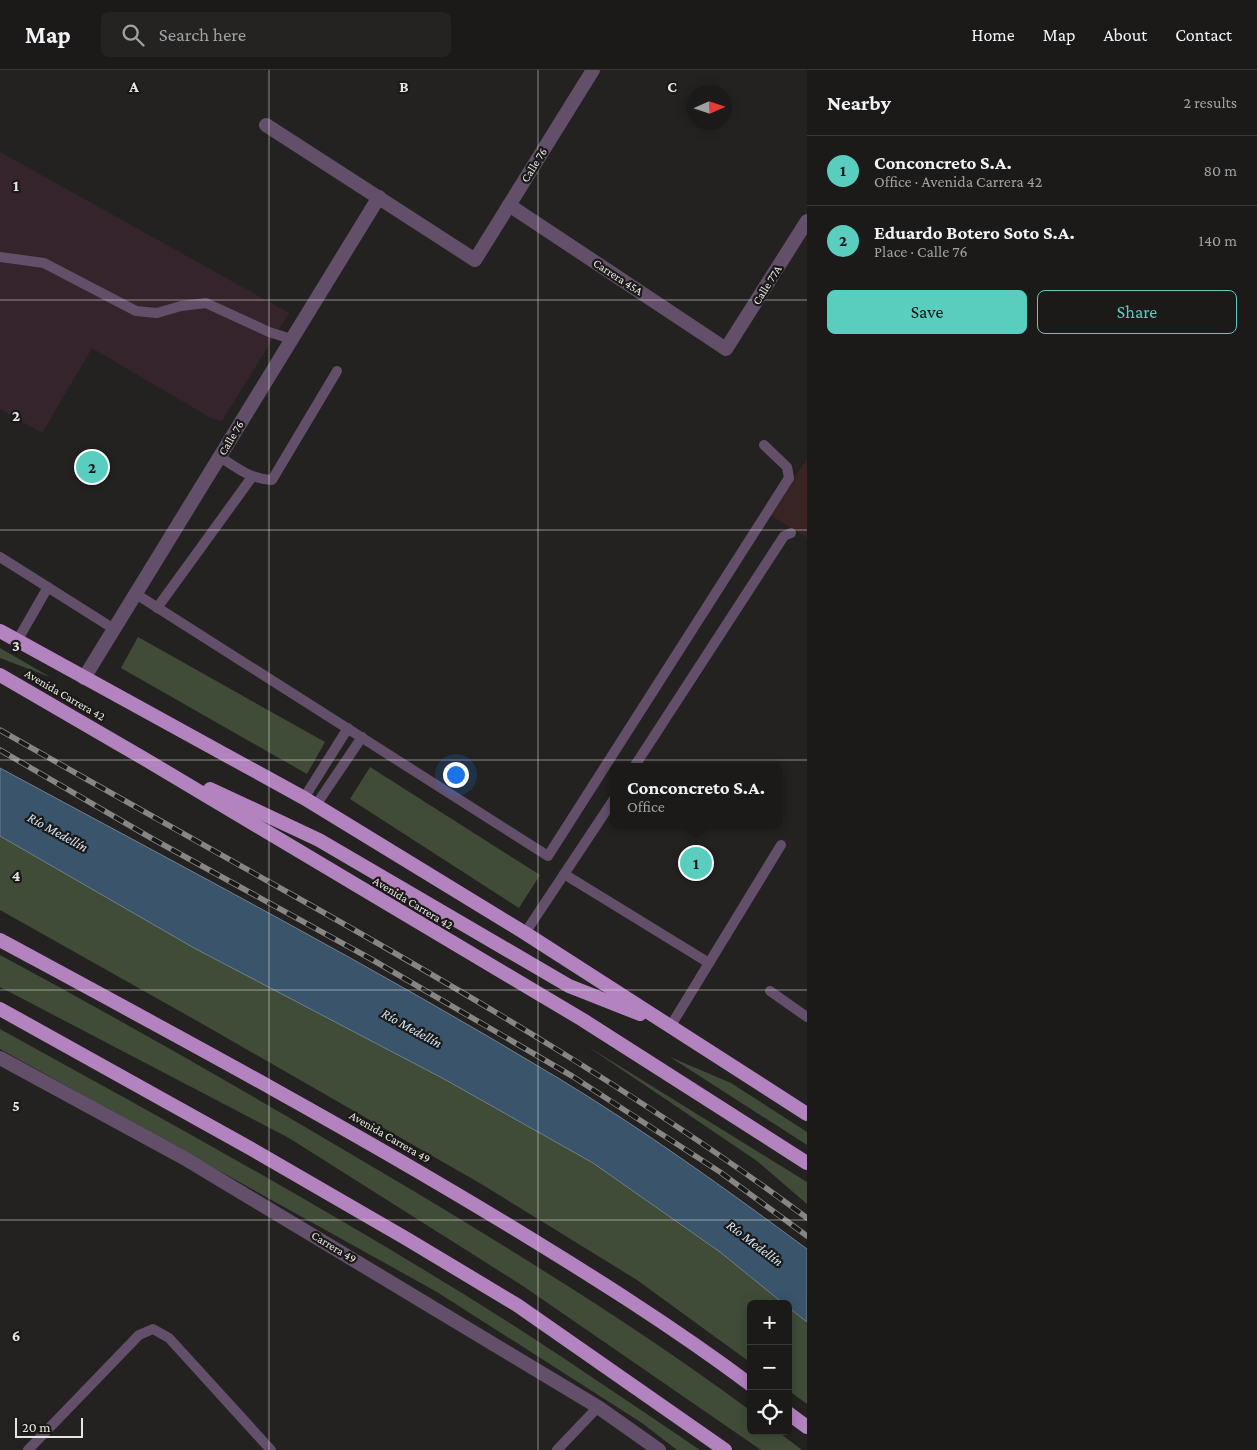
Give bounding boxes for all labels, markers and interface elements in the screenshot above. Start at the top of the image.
search box [101,12,451,57]
text: Map [25,21,71,48]
icon: search [119,21,147,49]
text: Search here [159,24,246,45]
text: Home [972,25,1015,45]
text: Map [1043,25,1075,45]
text: About [1103,25,1147,45]
text: Contact [1175,25,1232,45]
text: A [128,78,139,95]
text: B [399,78,409,95]
text: C [667,78,677,95]
north arrow [687,85,732,130]
text: Nearby [827,91,891,115]
text: 2 results [1184,94,1237,111]
street label: Calle 76 [518,145,550,185]
text: Conconcreto S.A. [874,152,1012,173]
text: 1 [840,162,846,179]
text: 80 m [1203,162,1237,179]
text: Office · Avenida Carrera 42 [874,173,1042,190]
text: 1 [13,177,19,194]
text: Eduardo Botero Soto S.A. [874,222,1075,243]
text: 2 [839,232,847,249]
text: 140 m [1199,232,1237,249]
text: Place · Calle 76 [874,243,968,260]
street label: Carrera 45A [591,256,646,298]
street label: Calle 77A [749,263,785,307]
button: Save [827,290,1027,334]
button: Share [1037,290,1237,334]
text: 2 [12,407,20,424]
street label: Calle 76 [215,418,247,458]
pin: 2 [76,448,108,486]
text: 3 [12,637,20,654]
street label: Avenida Carrera 42 [22,666,108,724]
your location [443,762,469,788]
popup [610,763,782,828]
text: Conconcreto S.A. [627,777,765,798]
text: Office [627,798,665,815]
water label: Río Medellín [25,809,91,855]
pin: 1 [680,844,712,882]
text: 4 [12,867,21,884]
street label: Avenida Carrera 42 [371,874,456,932]
water label: Río Medellín [379,1005,445,1051]
text: 5 [12,1097,20,1114]
street label: Avenida Carrera 49 [347,1108,433,1166]
water label: Río Medellín [724,1217,786,1269]
street label: Carrera 49 [309,1228,359,1266]
map controls [747,1300,792,1435]
button: + [747,1300,792,1345]
text: 6 [12,1327,20,1344]
button: − [747,1345,792,1390]
button: locate [747,1390,792,1435]
scale bar [15,1415,82,1438]
text: 20 m [22,1419,50,1435]

